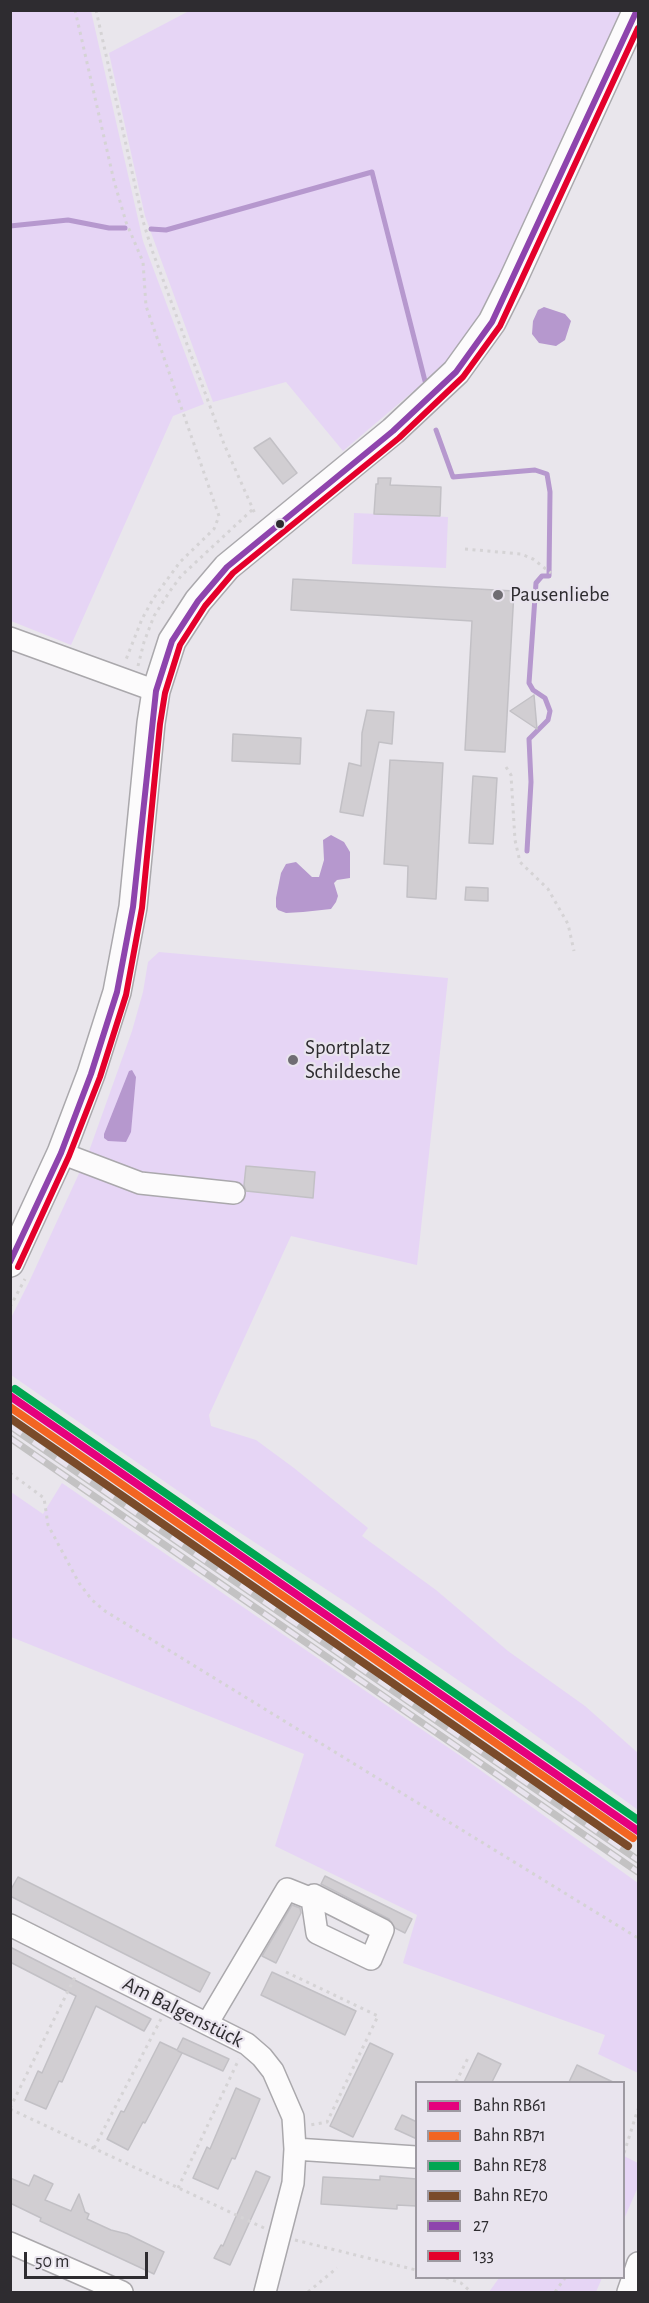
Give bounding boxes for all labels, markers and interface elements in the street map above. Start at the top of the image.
unlabelled marker [274,518,286,530]
place label: Pausenliebe [510,582,609,608]
marker: Pausenliebe [491,588,505,602]
place label: Sportplatz Schildesche [305,1035,401,1085]
marker: Sportplatz Schildesche [286,1053,300,1067]
street label: Am Balgenstück [119,1971,247,2053]
legend [415,2081,625,2279]
text: Bahn RB61 [473,2097,547,2115]
text: Bahn RB71 [473,2127,546,2145]
text: Bahn RE78 [473,2157,547,2175]
text: Bahn RE70 [473,2187,548,2205]
text: 27 [473,2217,489,2235]
scale bar [27,2240,152,2278]
text: 133 [473,2247,494,2265]
text: 50 m [35,2253,69,2271]

